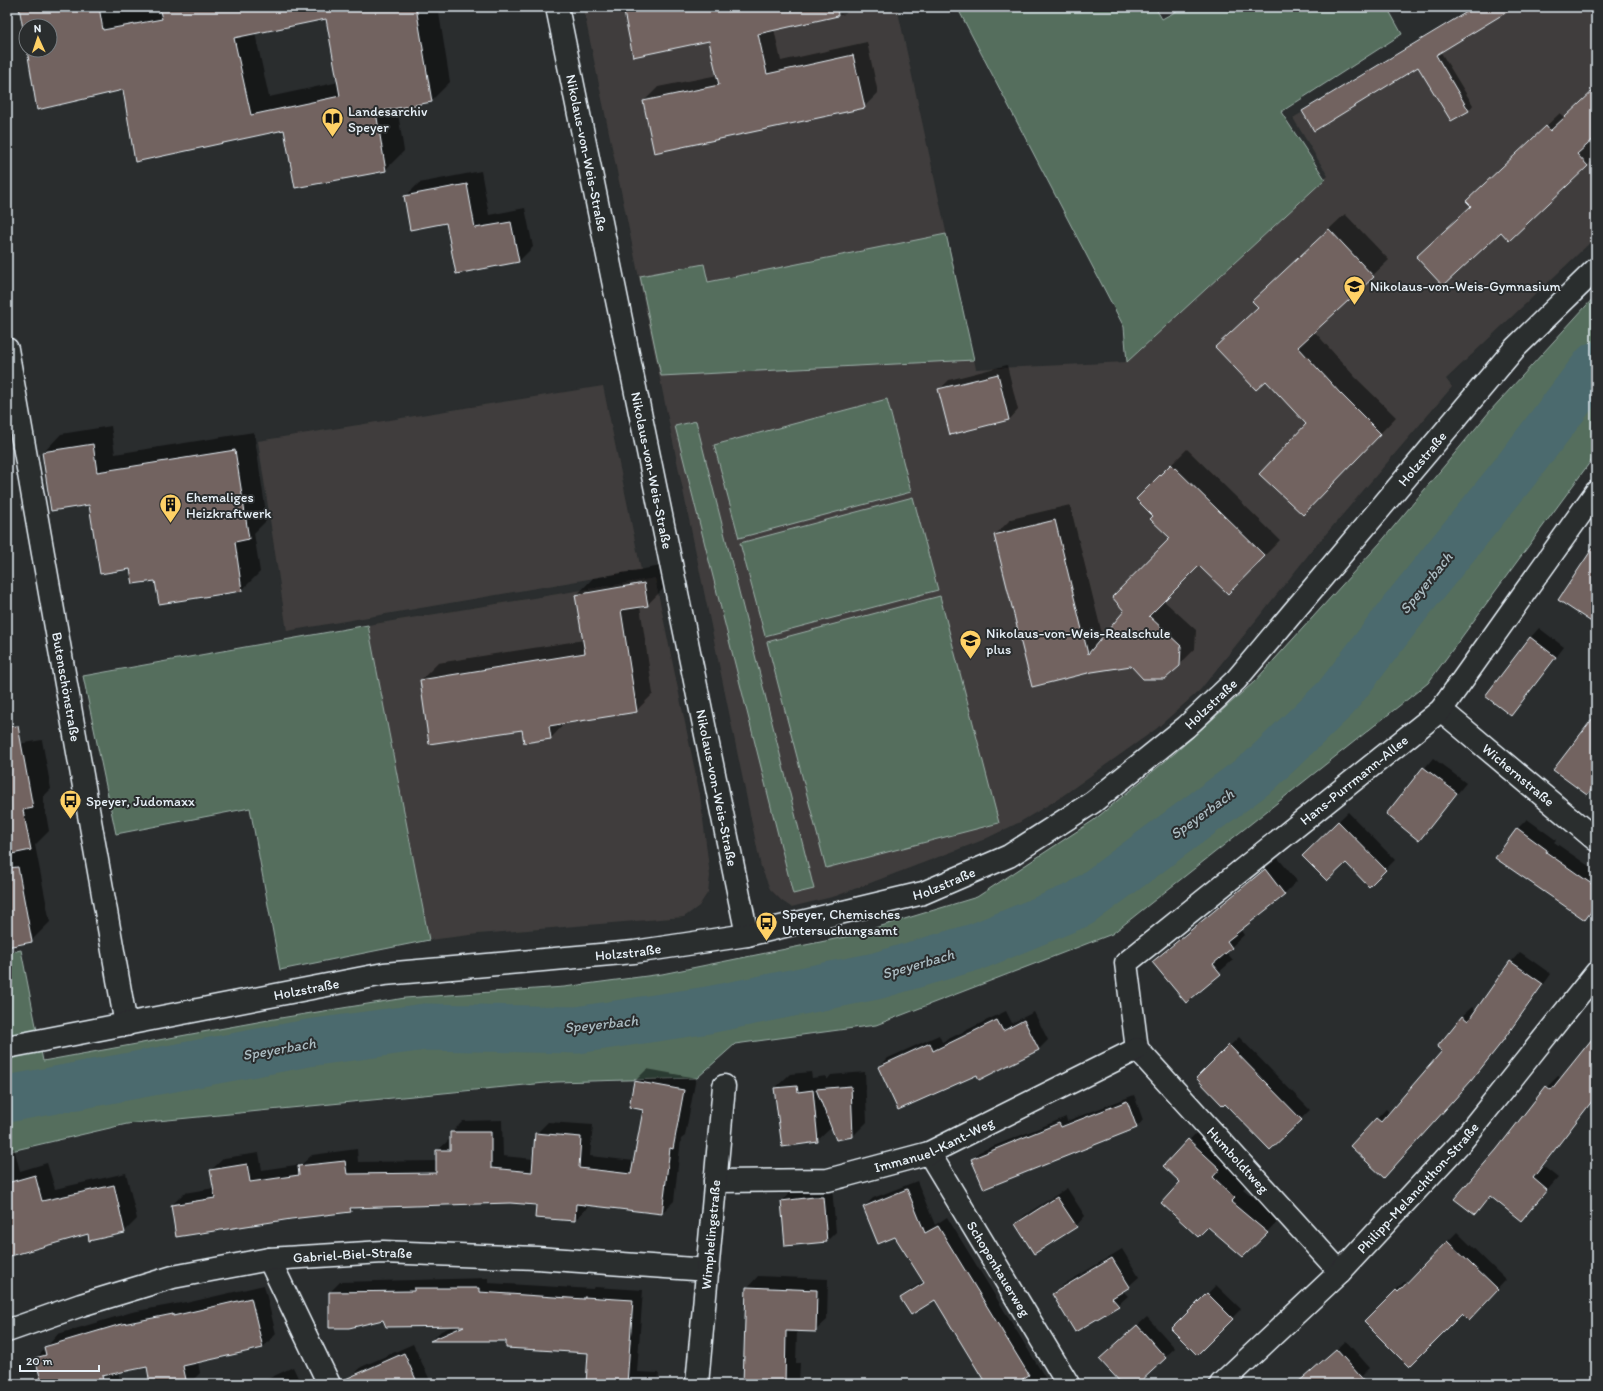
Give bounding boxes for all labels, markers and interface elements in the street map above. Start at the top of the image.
north arrow [18,18,58,58]
text: N [33,22,42,35]
street label: Nikolaus-von-Weis-Straße [563,73,611,233]
place label: Landesarchiv Speyer [348,103,428,136]
library icon: Landesarchiv Speyer [319,106,345,139]
school or university icon: Nikolaus-von-Weis-Gymnasium [1342,273,1368,306]
place label: Nikolaus-von-Weis-Gymnasium [1370,278,1561,295]
street label: Nikolaus-von-Weis-Straße [628,390,676,551]
street label: Holzstraße [1394,428,1450,489]
place label: Ehemaliges Heizkraftwerk [186,489,272,522]
building icon: Ehemaliges Heizkraftwerk [157,492,183,525]
water label: Speyerbach [1396,549,1456,617]
place label: Nikolaus-von-Weis-Realschule plus [986,625,1171,658]
school or university icon: Nikolaus-von-Weis-Realschule plus [958,628,984,661]
street label: Butenschönstraße [48,631,85,743]
street label: Holzstraße [1181,675,1241,733]
street label: Nikolaus-von-Weis-Straße [692,708,741,868]
street label: Hans-Purrmann-Allee [1296,731,1412,829]
street label: Wichernstraße [1479,740,1558,810]
water label: Speyerbach [1167,785,1237,843]
bus stop icon: Speyer, Judomaxx [57,788,83,821]
place label: Speyer, Judomaxx [86,793,195,810]
street label: Holzstraße [911,863,978,904]
place label: Speyer, Chemisches Untersuchungsamt [782,906,900,939]
bus stop icon: Speyer, Chemisches Untersuchungsamt [754,909,780,942]
street label: Holzstraße [594,940,662,964]
water label: Speyerbach [880,945,956,983]
street label: Holzstraße [272,974,341,1004]
water label: Speyerbach [563,1011,639,1037]
water label: Speyerbach [241,1034,317,1064]
street label: Immanuel-Kant-Weg [872,1113,997,1176]
street label: Philipp-Melanchthon-Straße [1353,1119,1482,1257]
street label: Humboldtweg [1203,1123,1273,1197]
street label: Wimphelingstraße [697,1179,724,1290]
street label: Schopenhauerweg [963,1218,1034,1320]
street label: Gabriel-Biel-Straße [292,1243,413,1266]
scale bar [20,1347,99,1373]
text: 20 m [26,1354,53,1368]

